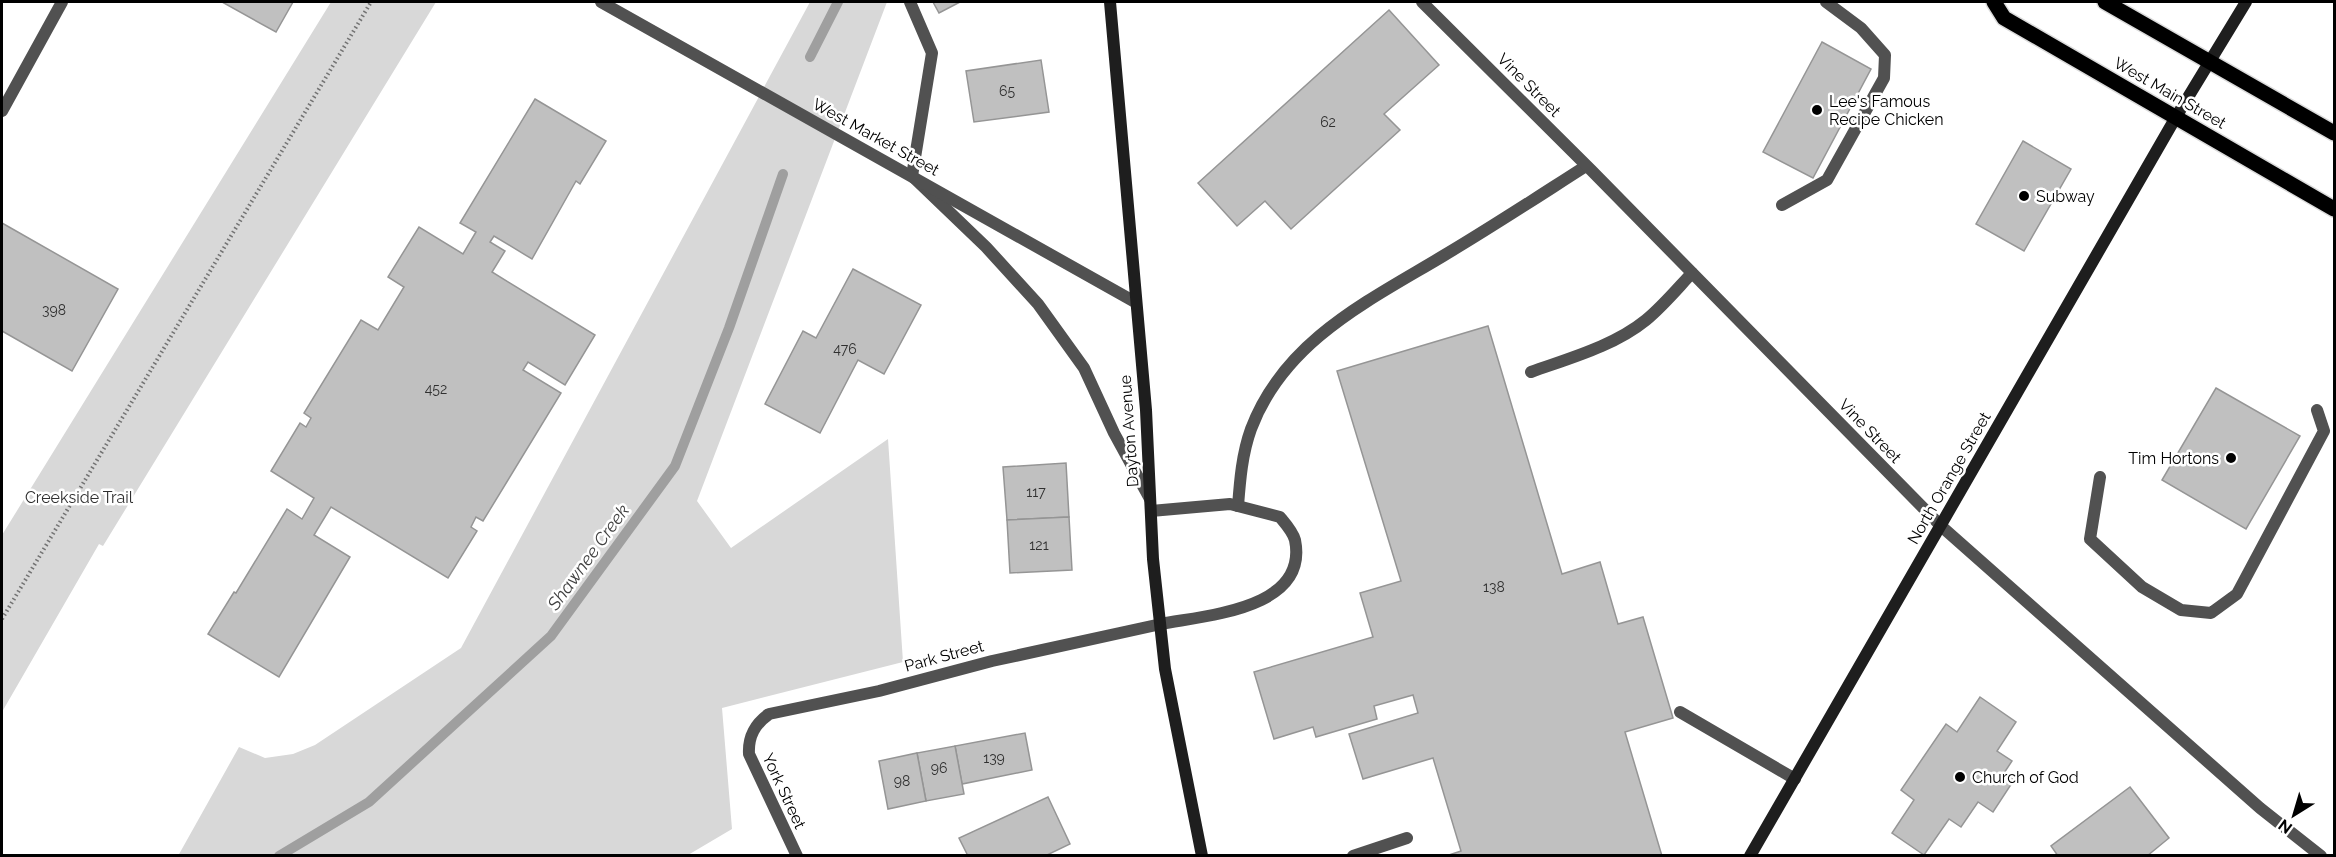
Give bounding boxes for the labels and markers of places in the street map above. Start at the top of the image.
place label: Lee's Famous Recipe Chicken [1829,92,1944,129]
marker: Lee's Famous Recipe Chicken [1810,103,1824,117]
place label: Subway [2036,187,2095,206]
marker: Subway [2017,189,2031,203]
place label: Tim Hortons [2128,449,2219,468]
marker: Tim Hortons [2224,451,2238,465]
place label: Church of God [1972,768,2079,787]
marker: Church of God [1953,770,1967,784]

